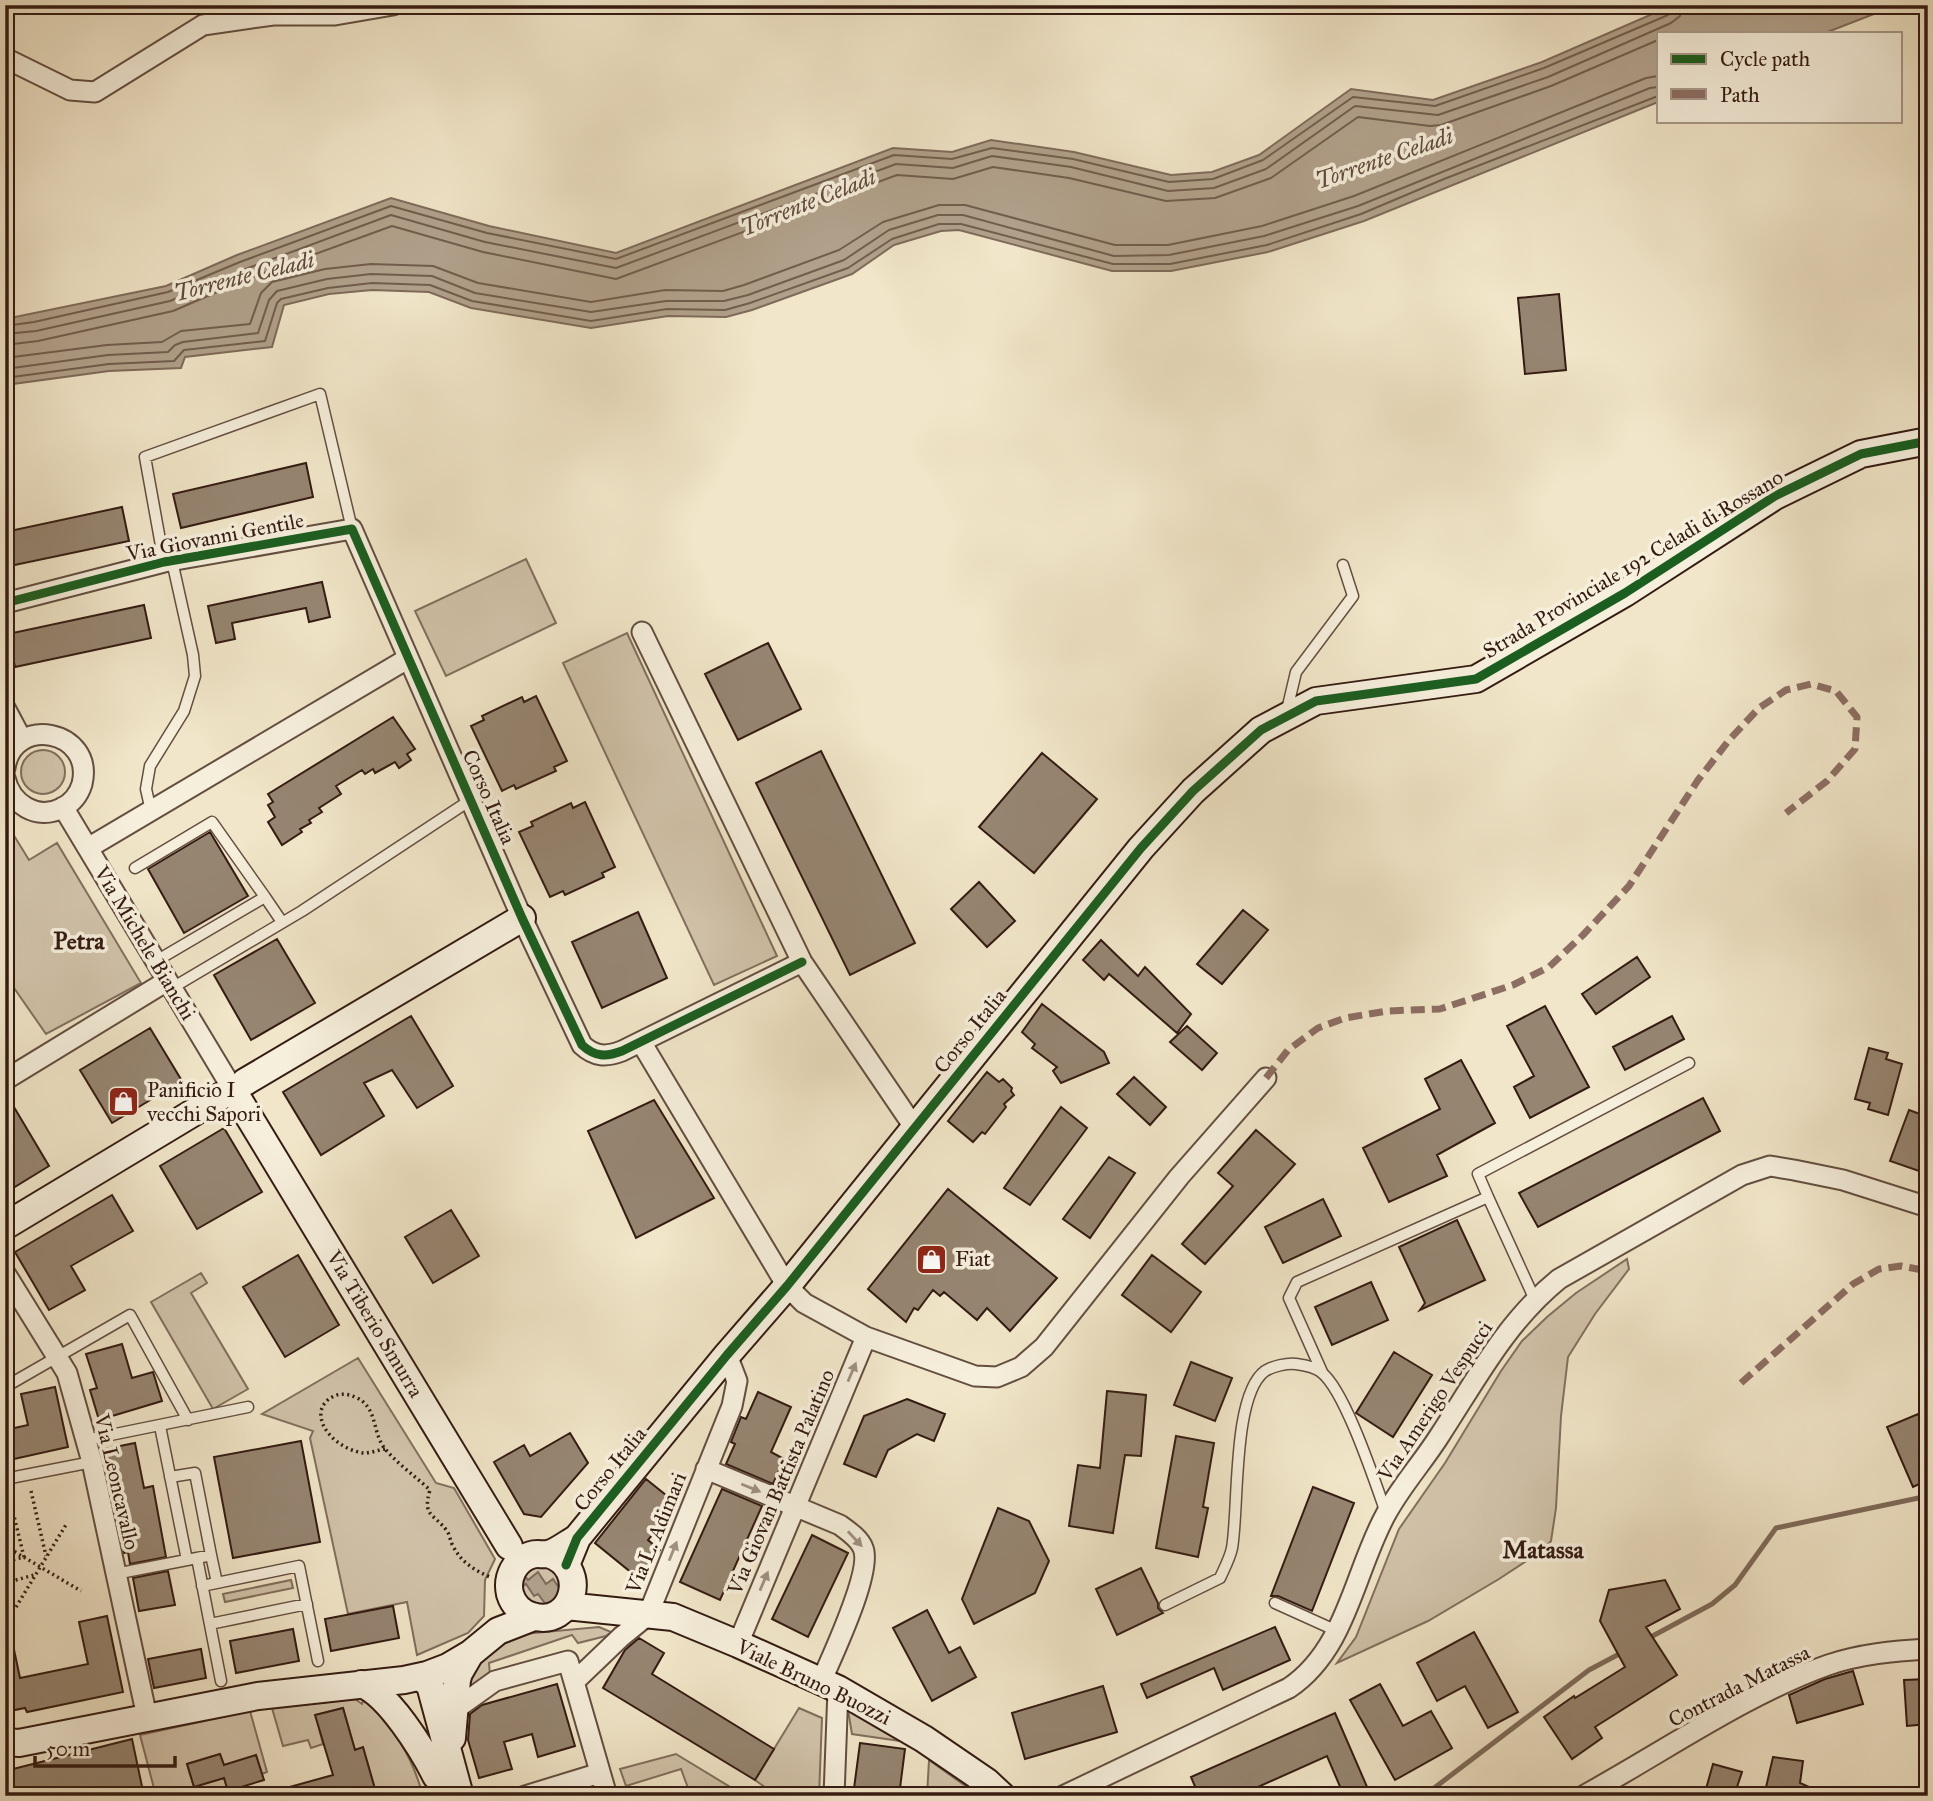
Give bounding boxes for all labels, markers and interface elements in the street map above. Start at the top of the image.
legend [1657,32,1902,122]
text: Cycle path [1720,46,1811,72]
text: Path [1720,82,1760,108]
water label: Torrente Celadi [1312,121,1457,195]
water label: Torrente Celadi [736,162,880,242]
water label: Torrente Celadi [171,245,317,307]
street label: Strada Provinciale 192 Celadi di Rossano [1478,464,1788,664]
street label: Via Giovanni Gentile [123,507,306,567]
street label: Corso Italia [457,746,521,849]
street label: Via Michele Bianchi [88,860,201,1025]
district label: Petra [54,926,105,956]
street label: Corso Italia [928,983,1012,1078]
place label: Panificio I vecchi Sapori [146,1077,261,1127]
shop icon: Panificio I vecchi Sapori [107,1085,141,1119]
shop icon: Fiat [915,1242,949,1276]
street label: Via Tiberio Smurra [320,1245,429,1402]
place label: Fiat [955,1246,991,1272]
street label: Via Amerigo Vespucci [1371,1316,1498,1487]
one-way arrow [847,1361,858,1382]
street label: Via Giovan Battista Palatino [721,1365,840,1600]
street label: Via Leoncavallo [89,1411,145,1553]
street label: Corso Italia [568,1421,652,1516]
street label: Via L. Adimari [619,1468,692,1598]
one-way arrow [741,1482,762,1493]
one-way arrow [847,1530,863,1548]
district label: Matassa [1502,1535,1584,1565]
one-way arrow [668,1540,679,1561]
one-way arrow [759,1571,770,1592]
street label: Viale Bruno Buozzi [732,1633,896,1731]
street label: Contrada Matassa [1664,1639,1814,1733]
scale bar [35,1724,175,1768]
text: 50 m [46,1736,91,1762]

